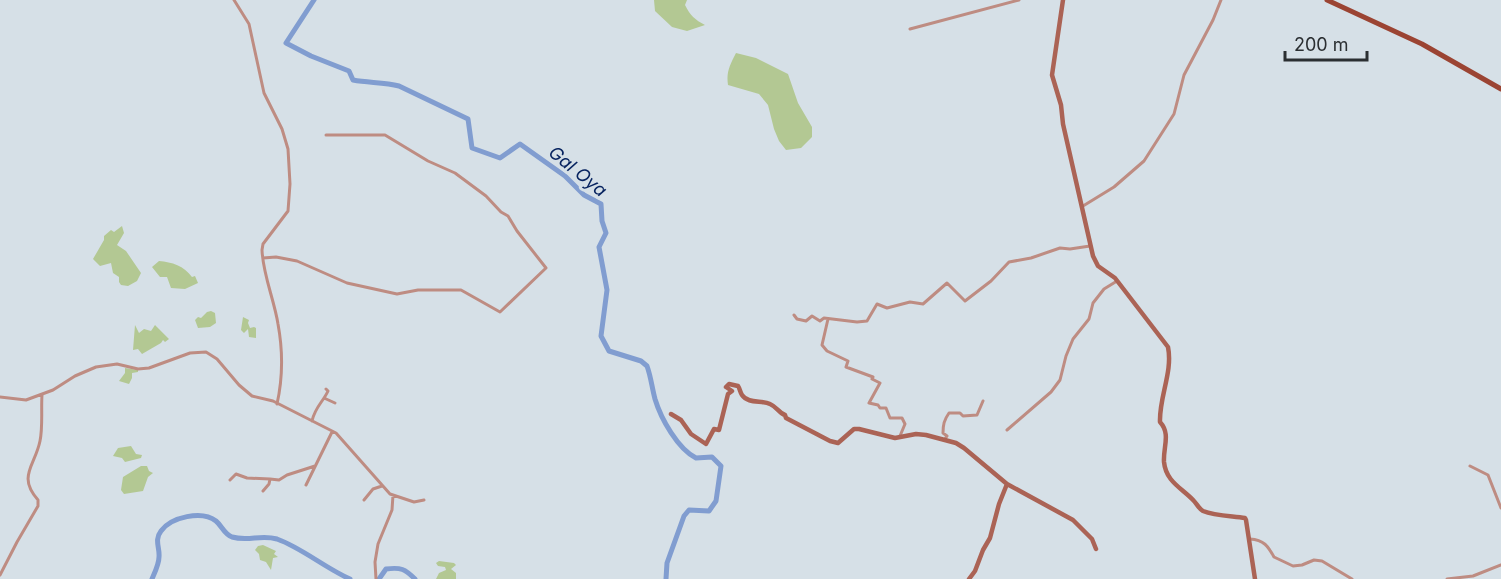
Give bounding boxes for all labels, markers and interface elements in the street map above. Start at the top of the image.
scale bar [1285,24,1368,62]
text: 200 m [1294,34,1349,55]
water label: Gal Oya [545,141,611,201]

